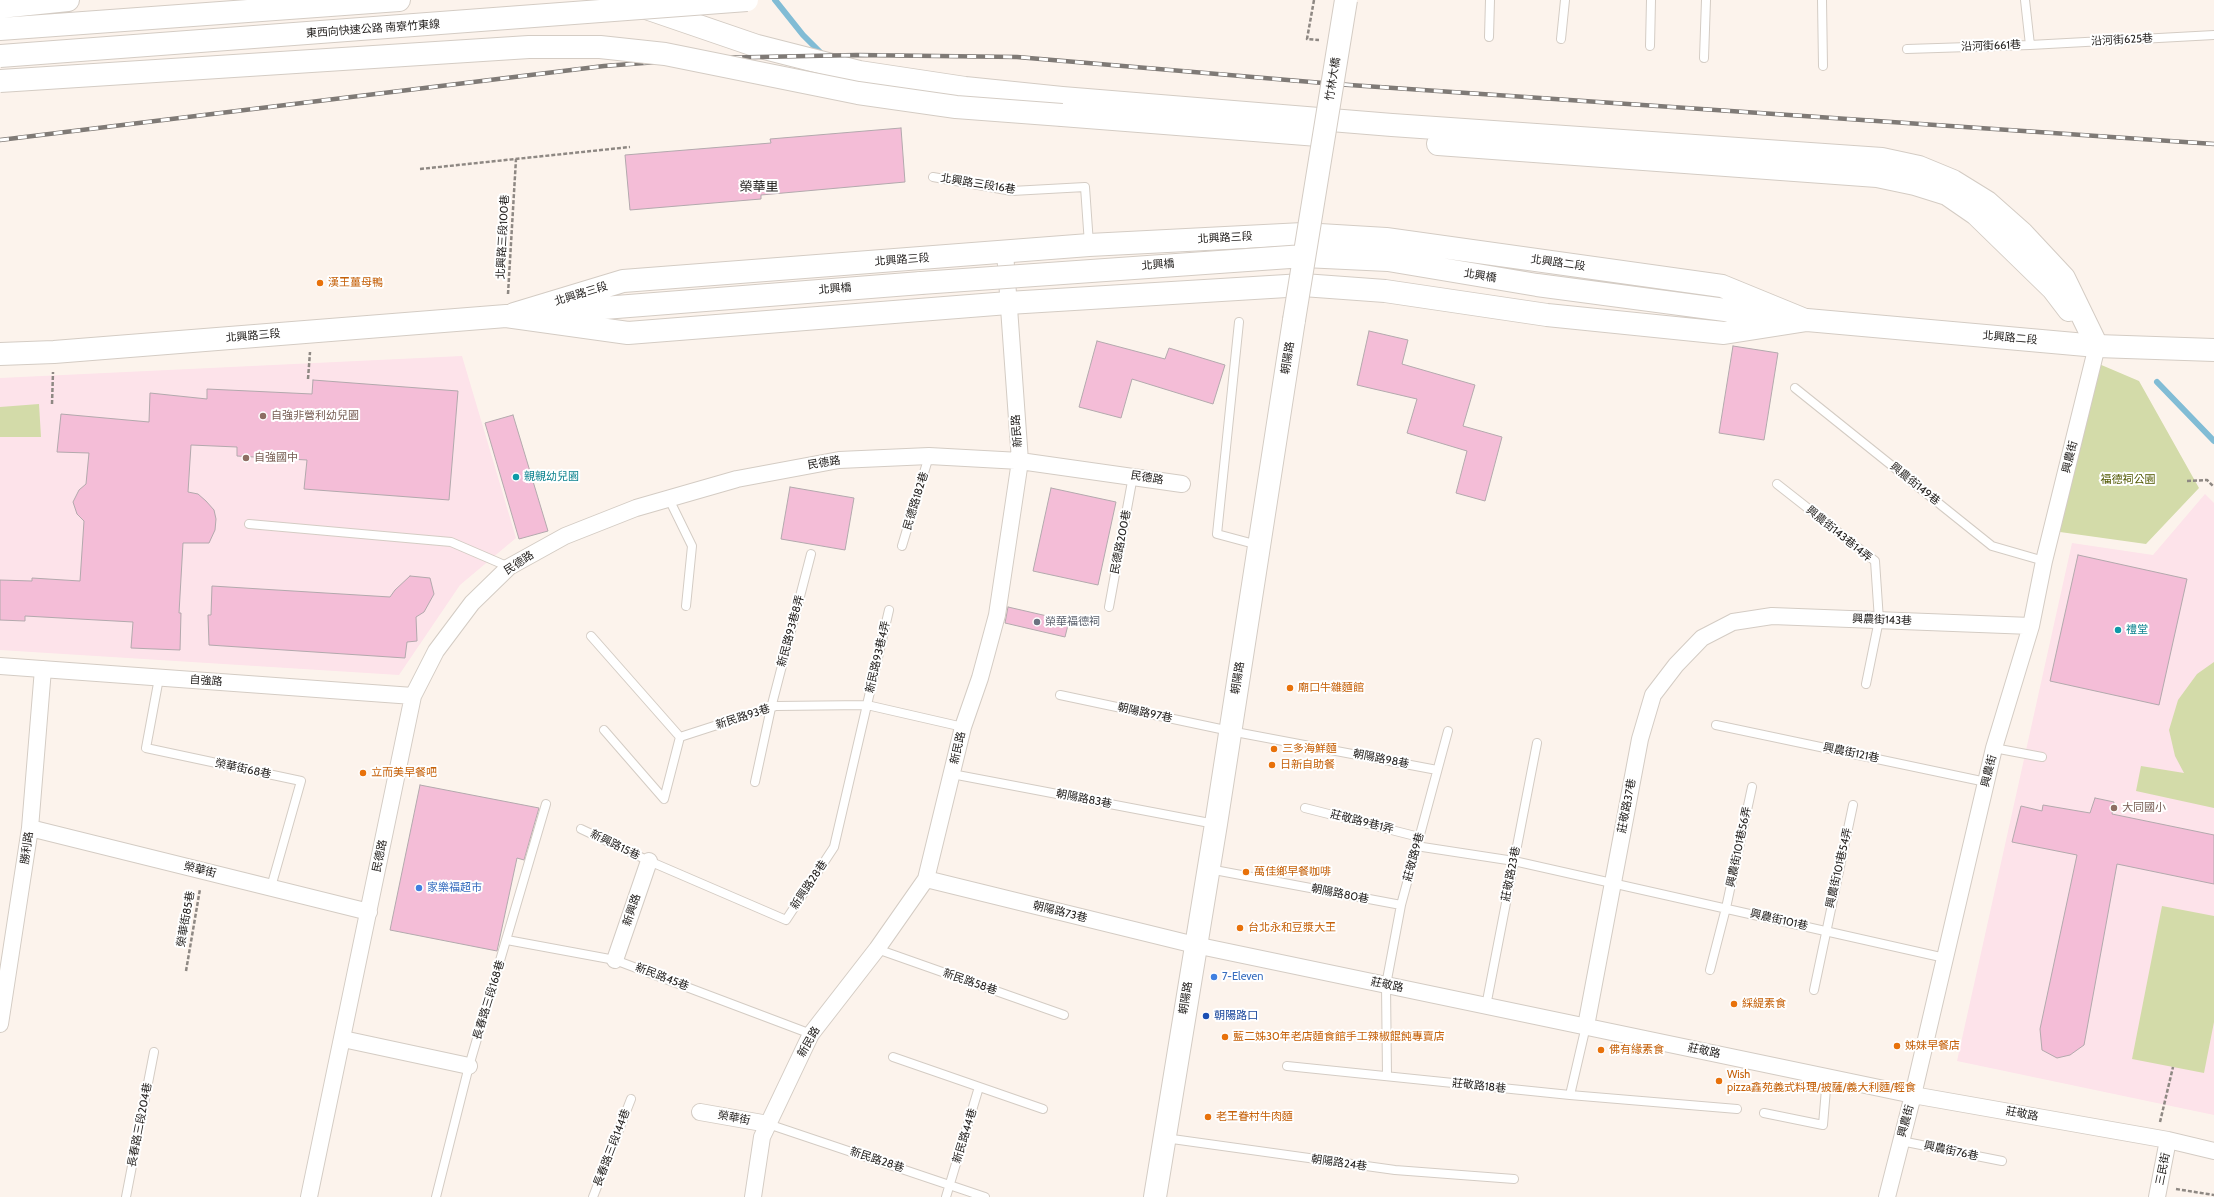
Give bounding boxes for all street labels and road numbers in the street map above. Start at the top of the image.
street label: 東西向快速公路 南寮竹東線 [305,18,441,40]
street label: 沿河街625巷 [2091,32,2153,48]
street label: 沿河街661巷 [1961,38,2021,54]
street label: 竹林大橋 [1323,56,1343,102]
street label: 北興路三段16巷 [940,172,1016,196]
street label: 北興路三段100巷 [494,194,512,280]
street label: 北興路三段 [1197,230,1253,246]
street label: 北興路三段 [874,251,930,269]
street label: 北興路二段 [1530,253,1586,273]
street label: 北興橋 [1141,257,1175,273]
street label: 北興橋 [1463,267,1497,285]
street label: 北興路三段 [553,280,609,308]
street label: 北興橋 [818,281,852,297]
street label: 北興路三段 [225,327,281,345]
street label: 北興路二段 [1982,329,2038,347]
street label: 朝陽路 [1279,341,1297,375]
street label: 新民路 [1009,414,1025,448]
street label: 興農街 [2060,439,2080,475]
street label: 民德路 [807,454,841,472]
street label: 興農街149巷 [1887,460,1943,508]
street label: 民德路 [1130,469,1164,487]
street label: 民德路182巷 [901,470,931,532]
street label: 興農街143巷14弄 [1803,503,1875,565]
street label: 民德路200巷 [1108,509,1134,575]
street label: 民德路 [502,548,536,578]
street label: 新民路93巷8弄 [775,594,807,668]
street label: 興農街143巷 [1852,612,1912,628]
street label: 新民路93巷4弄 [863,620,893,694]
street label: 朝陽路 [1229,661,1247,695]
street label: 自強路 [189,673,223,689]
street label: 朝陽路97巷 [1116,701,1174,725]
street label: 新民路93巷 [714,702,772,732]
street label: 新民路 [948,730,968,766]
street label: 興農街121巷 [1822,741,1880,765]
street label: 朝陽路98巷 [1352,747,1410,771]
street label: 興農街 [1979,753,1999,789]
street label: 榮華街68巷 [214,757,272,781]
street label: 莊敬路37巷 [1615,778,1639,834]
street label: 朝陽路83巷 [1055,787,1113,811]
street label: 興農街101巷56弄 [1724,805,1754,889]
street label: 莊敬路9巷1弄 [1329,808,1395,836]
street label: 興農街101巷54弄 [1823,826,1855,910]
street label: 新興路15巷 [588,827,642,863]
street label: 勝利路 [18,831,36,865]
street label: 莊敬路9巷 [1401,831,1427,883]
street label: 民德路 [370,838,390,874]
street label: 莊敬路23巷 [1499,845,1523,903]
street label: 新興路28巷 [788,858,830,912]
street label: 榮華街 [182,860,218,880]
street label: 朝陽路80巷 [1310,882,1370,906]
street label: 榮華街85巷 [175,890,197,948]
street label: 新興路 [620,892,644,928]
street label: 朝陽路73巷 [1031,899,1089,925]
street label: 興農街101巷 [1749,907,1809,933]
street label: 長春路三段168巷 [471,959,507,1041]
street label: 新民路45巷 [633,961,691,993]
street label: 新民路58巷 [941,967,999,997]
street label: 莊敬路 [1369,975,1405,995]
street label: 朝陽路 [1177,981,1195,1015]
street label: 新民路 [795,1024,823,1060]
street label: 莊敬路 [1686,1041,1722,1061]
street label: 莊敬路18巷 [1451,1077,1507,1095]
street label: 長春路三段204巷 [125,1082,155,1168]
street label: 興農街 [1895,1103,1917,1139]
street label: 莊敬路 [2005,1105,2039,1123]
street label: 長春路三段144巷 [591,1107,633,1189]
street label: 新民路44巷 [950,1107,980,1165]
street label: 榮華街 [717,1109,751,1127]
street label: 興農街76巷 [1922,1139,1980,1163]
street label: 新民路28巷 [848,1145,906,1175]
street label: 三民街 [2153,1152,2173,1186]
street label: 朝陽路24巷 [1310,1153,1368,1173]

